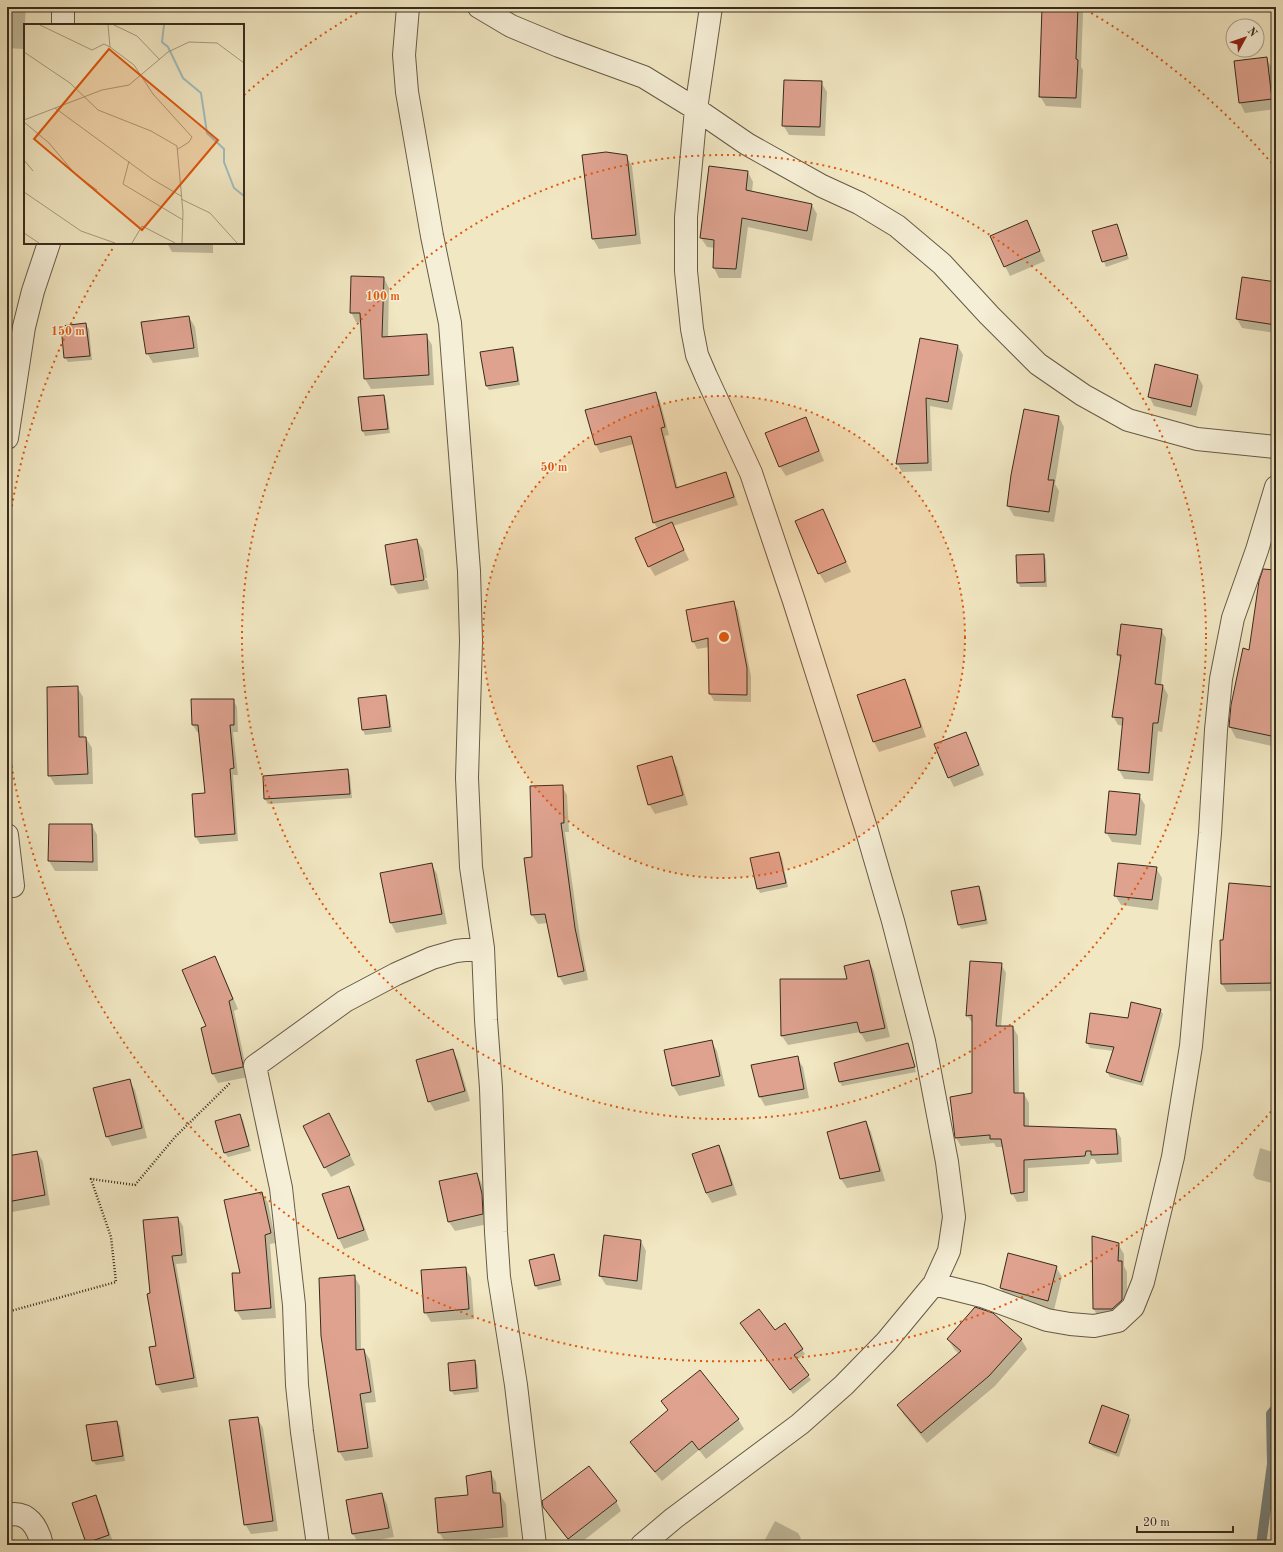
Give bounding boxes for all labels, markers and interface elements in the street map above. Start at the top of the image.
north arrow [1225,18,1265,58]
inset map [24,24,244,244]
text: N [1245,26,1259,40]
text: 100 m [366,291,400,303]
text: 150 m [51,325,85,338]
text: 50 m [541,461,568,474]
centre of rings [717,630,731,644]
scale bar [1137,1508,1233,1534]
text: 20 m [1143,1517,1170,1529]

